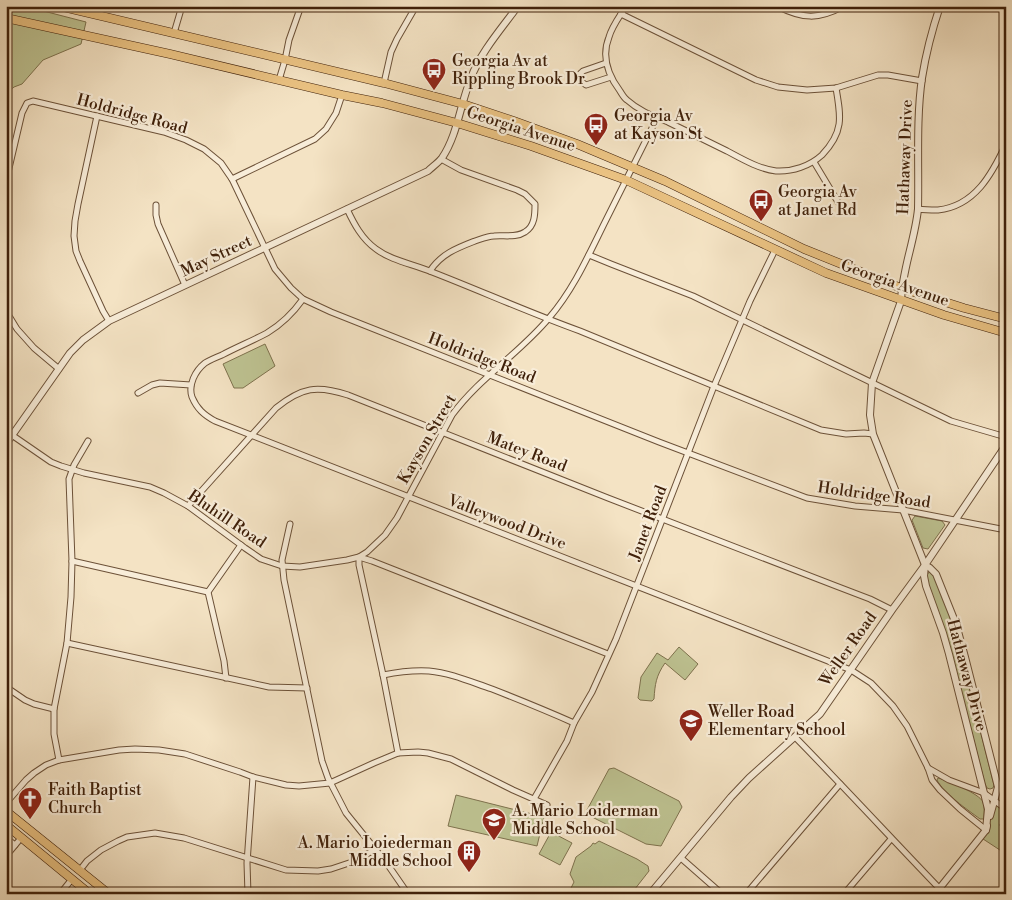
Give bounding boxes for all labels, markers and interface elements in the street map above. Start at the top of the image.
place label: Georgia Av at Rippling Brook Dr [452,51,585,89]
bus stop icon: Georgia Av at Rippling Brook Dr [421,57,447,91]
street label: Holdridge Road [74,90,190,138]
street label: Hathaway Drive [893,99,917,215]
street label: Georgia Avenue [464,102,578,156]
place label: Georgia Av at Kayson St [614,106,703,144]
bus stop icon: Georgia Av at Kayson St [583,112,609,146]
place label: Georgia Av at Janet Rd [778,182,858,220]
bus stop icon: Georgia Av at Janet Rd [748,188,774,222]
street label: May Street [177,231,255,281]
street label: Georgia Avenue [838,255,952,311]
street label: Holdridge Road [425,328,539,388]
street label: Kayson Street [393,390,461,487]
street label: Matey Road [484,428,570,476]
street label: Holdridge Road [816,477,932,513]
street label: Janet Road [624,483,671,564]
street label: Bluhill Road [183,485,270,552]
street label: Valleywood Drive [444,490,569,554]
street label: Weller Road [814,608,881,691]
street label: Hathaway Drive [942,617,992,733]
place label: Weller Road Elementary School [707,702,846,740]
school or university icon: Weller Road Elementary School [678,708,704,742]
place label: Faith Baptist Church [48,780,142,818]
church icon: Faith Baptist Church [17,786,43,820]
place label: A. Mario Loiderman Middle School [511,801,659,839]
school or university icon: A. Mario Loiderman Middle School [481,807,507,841]
place label: A. Mario Loiederman Middle School [297,833,452,871]
building icon: A. Mario Loiederman Middle School [456,839,482,873]

